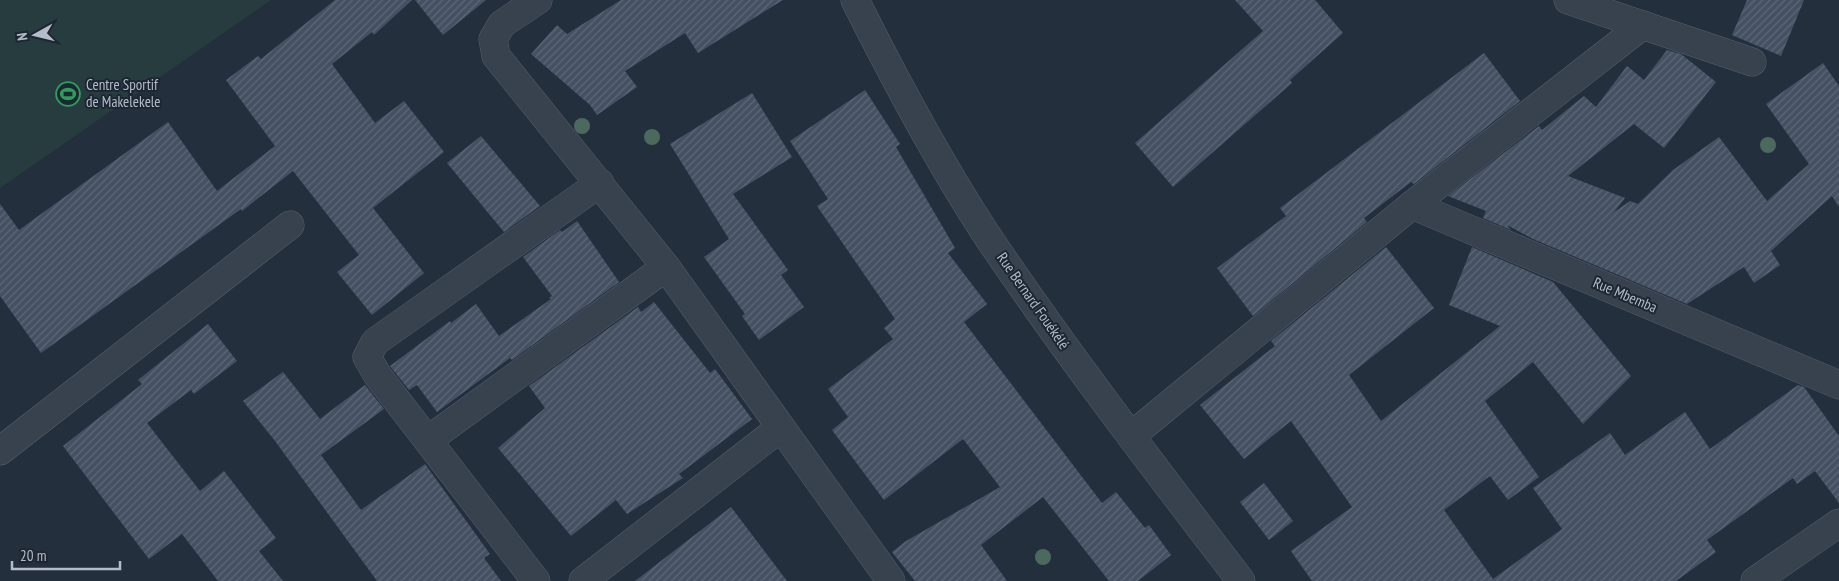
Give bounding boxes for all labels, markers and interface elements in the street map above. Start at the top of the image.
north arrow [10,10,60,60]
text: N [13,32,32,42]
place label: Centre Sportif de Makelekele [86,75,161,111]
sports icon: Centre Sportif de Makelekele [55,81,81,107]
street label: Rue Bernard Fouékélé [993,249,1074,353]
street label: Rue Mbemba [1590,273,1660,316]
scale bar [12,538,120,570]
text: 20 m [20,546,46,565]

